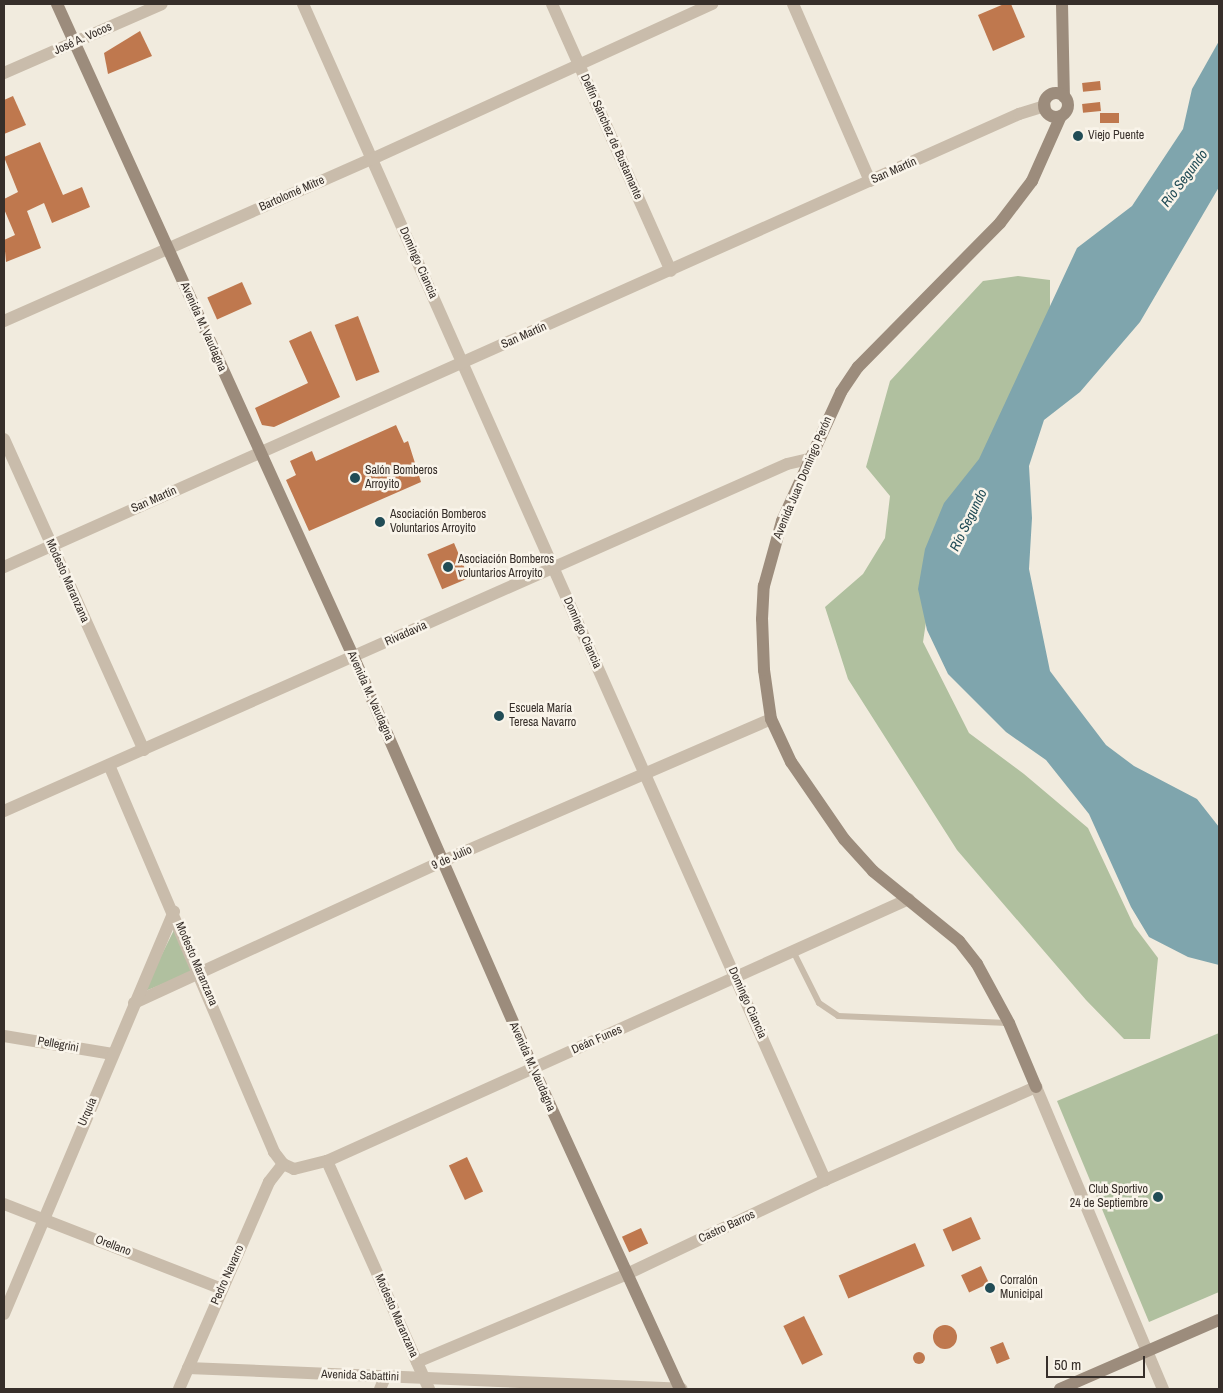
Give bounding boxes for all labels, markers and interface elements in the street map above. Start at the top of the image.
street label: José A. Vocos [52,20,114,58]
street label: Delfín Sánchez de Bustamante [577,72,645,202]
place label: Viejo Puente [1088,129,1144,143]
marker: Viejo Puente [1072,130,1084,142]
water label: Río Segundo [1157,146,1211,210]
street label: San Martín [869,155,919,187]
street label: Bartolomé Mitre [257,173,327,215]
street label: Domingo Ciancia [396,225,440,301]
street label: Avenida M. Vaudagna [177,280,229,374]
street label: San Martín [499,320,549,352]
street label: Avenida Juan Domingo Perón [771,415,835,541]
place label: Salón Bomberos Arroyito [365,464,438,492]
marker: Salón Bomberos Arroyito [349,472,361,484]
street label: San Martín [129,484,179,516]
water label: Río Segundo [946,486,990,554]
place label: Asociación Bomberos Voluntarios Arroyito [390,508,486,536]
marker: Asociación Bomberos Voluntarios Arroyito [374,516,386,528]
street label: Modesto Maranzana [42,537,92,625]
place label: Asociación Bomberos voluntarios Arroyito [458,553,554,581]
marker: Asociación Bomberos voluntarios Arroyito [442,561,454,573]
street label: Domingo Ciancia [560,595,604,671]
street label: Rivadavia [383,618,429,650]
street label: Avenida M. Vaudagna [344,649,396,743]
place label: Escuela María Teresa Navarro [509,702,576,730]
marker: Escuela María Teresa Navarro [493,710,505,722]
street label: 9 de Julio [430,843,474,873]
street label: Modesto Maranzana [172,920,220,1008]
street label: Domingo Ciancia [725,965,769,1041]
street label: Avenida M. Vaudagna [506,1020,558,1114]
street label: Deán Funes [570,1023,624,1057]
street label: Pellegrini [36,1034,80,1056]
street label: Urquía [76,1096,100,1128]
place label: Club Sportivo 24 de Septiembre [1070,1183,1148,1211]
marker: Club Sportivo 24 de Septiembre [1152,1191,1164,1203]
street label: Castro Barros [696,1208,758,1246]
street label: Orellano [93,1233,133,1259]
street label: Pedro Navarro [208,1243,248,1307]
street label: Modesto Maranzana [371,1272,421,1360]
place label: Corralón Municipal [1000,1274,1043,1302]
marker: Corralón Municipal [984,1282,996,1294]
scale bar [1048,1346,1147,1378]
text: 50 m [1054,1354,1081,1375]
street label: Avenida Sabattini [321,1367,399,1385]

